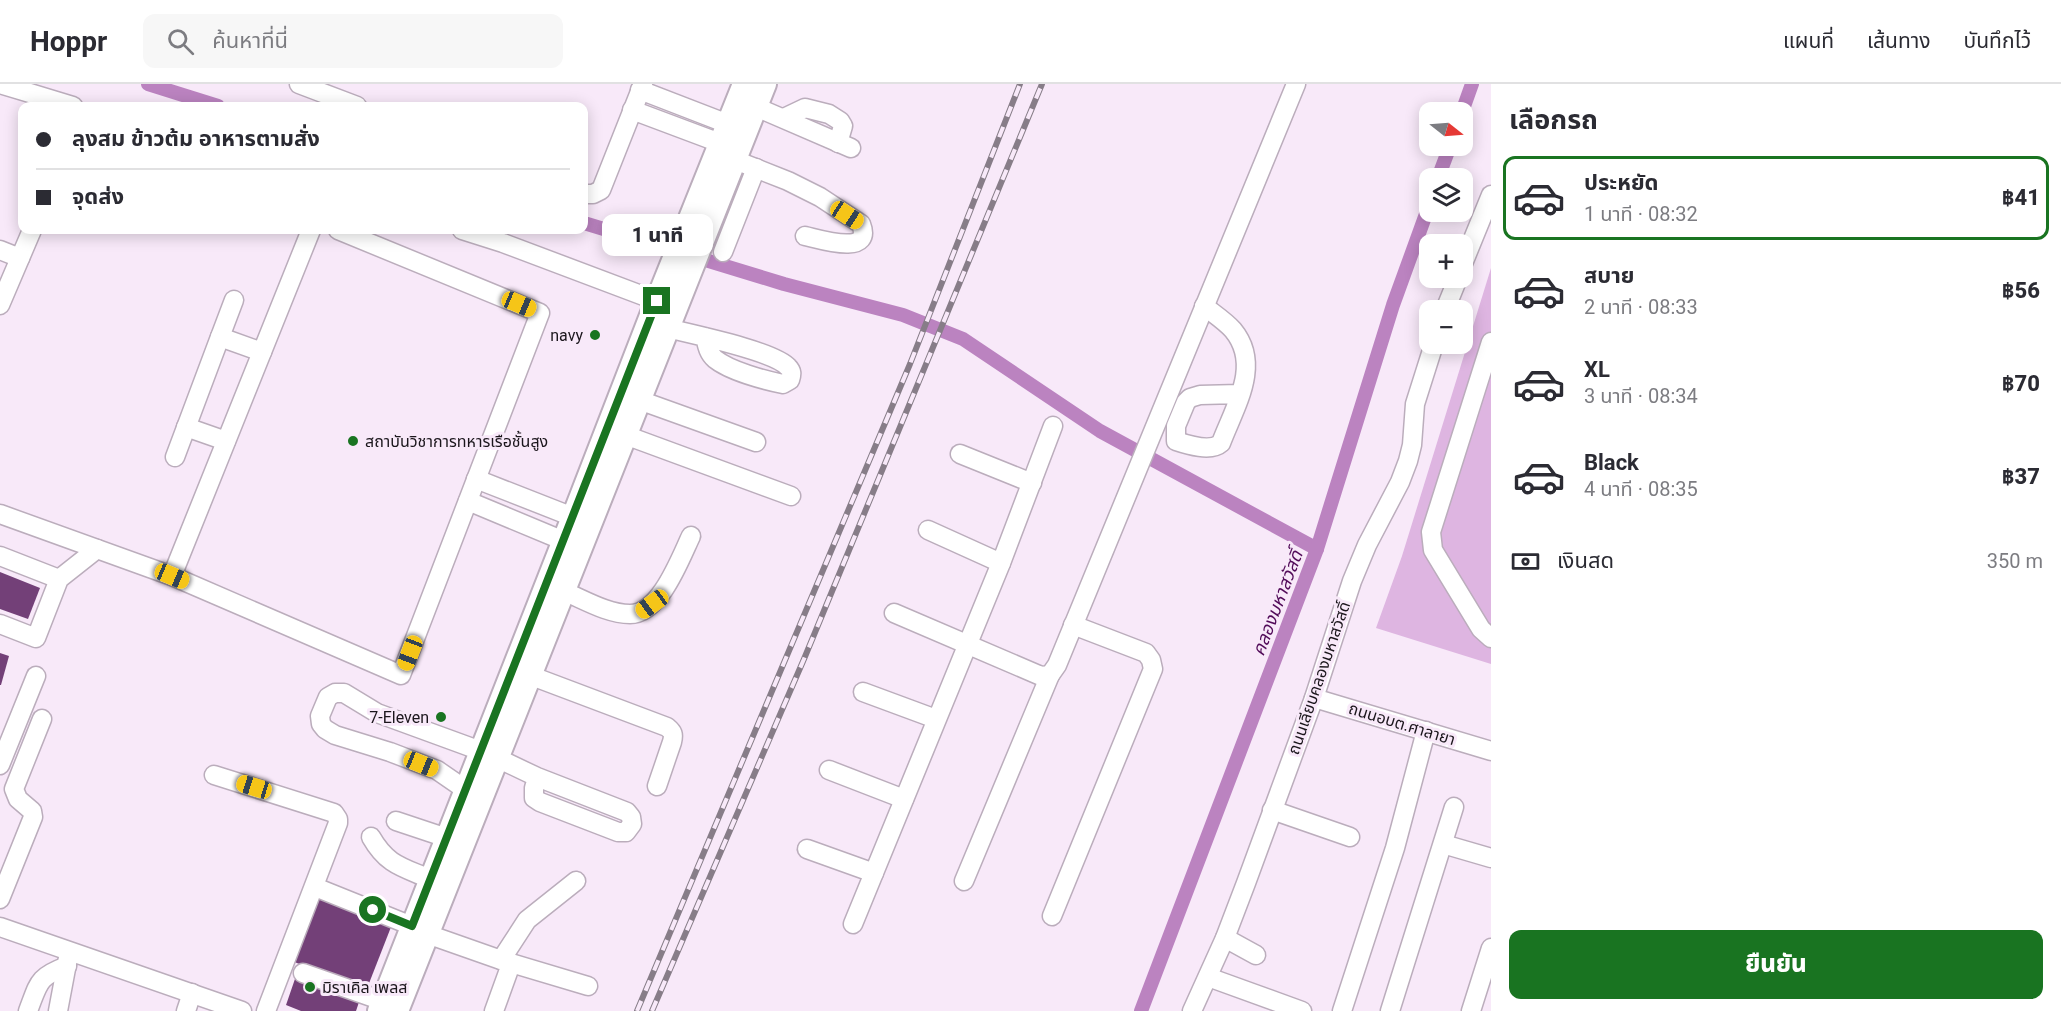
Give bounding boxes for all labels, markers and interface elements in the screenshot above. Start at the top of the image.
search box [143,14,563,68]
text: Hoppr [30,25,107,58]
icon: search [164,25,197,58]
text: ค้นหาที่นี่ [212,28,288,53]
text: แผนที่ [1783,29,1834,53]
text: เส้นทาง [1867,29,1931,53]
text: บันทึกไว้ [1964,29,2031,53]
north arrow [1419,102,1473,156]
map controls [1419,102,1473,354]
text: เลือกรถ [1509,104,1598,136]
text: ลุงสม ข้าวต้ม อาหารตามสั่ง [72,126,320,151]
button: layers [1419,168,1473,222]
text: ประหยัด [1584,170,1659,195]
icon: car [1512,171,1566,225]
text: จุดส่ง [72,184,124,209]
text: ฿41 [2002,185,2040,210]
car [827,198,867,232]
text: 1 นาที · 08:32 [1584,202,1698,226]
callout: 1 นาที [602,214,712,256]
text: 1 นาที [632,223,683,247]
button: + [1419,234,1473,288]
text: สบาย [1584,263,1634,288]
icon: car [1512,264,1566,318]
text: ฿56 [2002,278,2040,303]
route end [643,287,670,314]
car [499,289,539,319]
text: 2 นาที · 08:33 [1584,295,1698,319]
button: − [1419,300,1473,354]
place label: navy [550,326,583,345]
marker: navy [588,328,602,342]
icon: car [1512,357,1566,411]
text: XL [1584,357,1610,382]
text: ฿70 [2002,371,2040,396]
text: 3 นาที · 08:34 [1584,384,1698,408]
place label: สถาบันวิชาการทหารเรือชั้นสูง [365,430,548,451]
marker: สถาบันวิชาการทหารเรือชั้นสูง [346,434,360,448]
icon: car [1512,450,1566,504]
text: Black [1584,450,1639,475]
text: ฿37 [2002,464,2040,489]
text: 4 นาที · 08:35 [1584,477,1698,501]
water label: คลองมหาสวัสดิ์ [1247,543,1308,658]
icon: cash [1509,545,1542,578]
text: เงินสด [1557,548,1614,573]
text: 350 m [1987,549,2043,573]
car [152,561,192,591]
car [632,586,672,622]
street label: ถนนเลียบคลองมหาสวัสดิ์ [1284,599,1354,757]
car [395,633,425,673]
street label: ถนนอบต.ศาลายา [1346,699,1458,749]
place label: 7-Eleven [369,708,429,727]
marker: 7-Eleven [434,710,448,724]
car [401,749,441,779]
car [234,773,274,801]
route start [359,896,386,923]
button: ยืนยัน [1509,930,2043,999]
place label: มิราเคิล เพลส [322,978,407,997]
marker: มิราเคิล เพลส [303,980,317,994]

